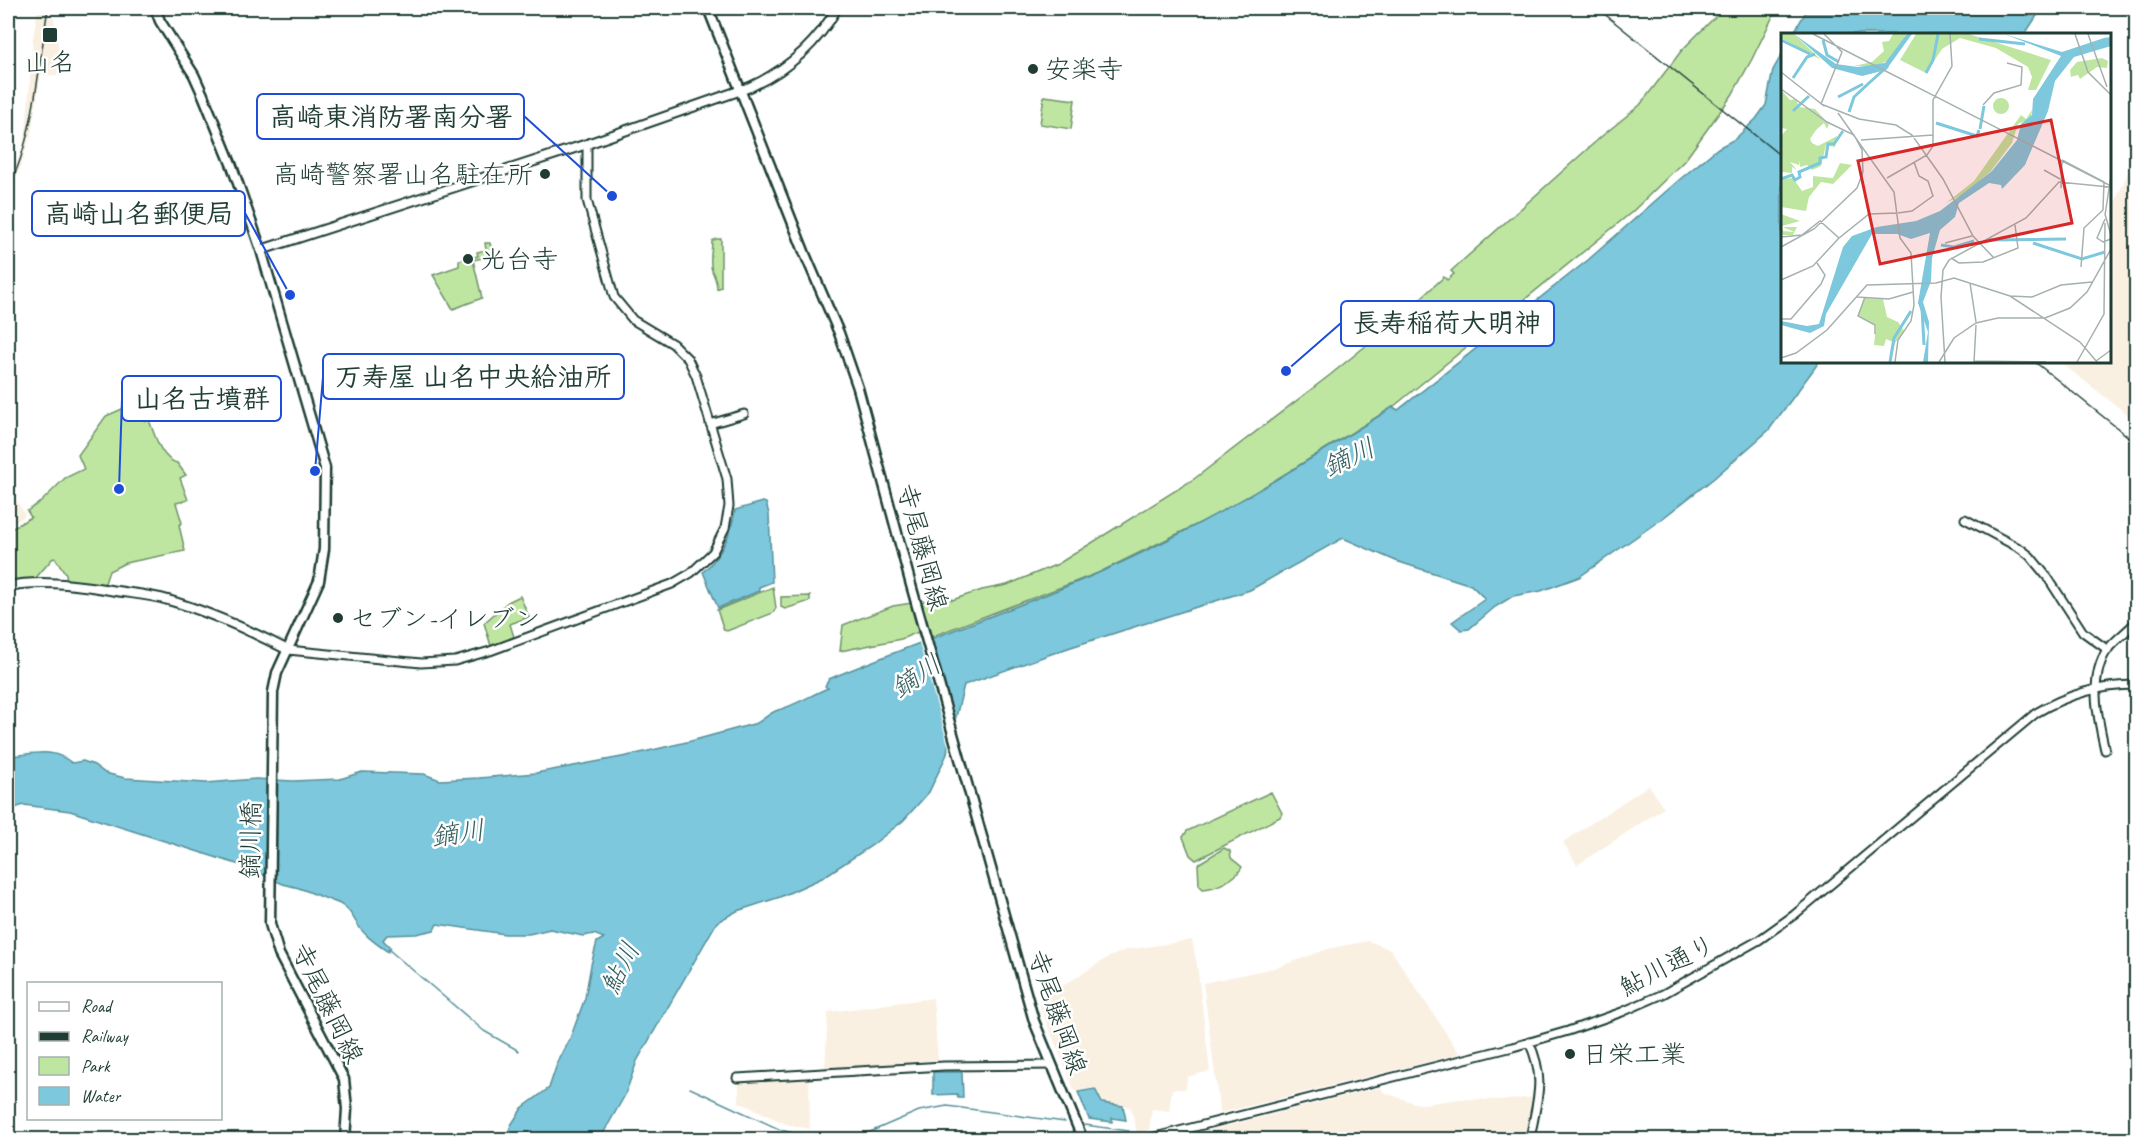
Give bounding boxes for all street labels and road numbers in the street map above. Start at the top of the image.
street label: 寺尾藤岡線 [890,480,955,614]
street label: 鏑川橋 [233,801,268,879]
street label: 鮎川通り [1613,927,1721,1004]
street label: 寺尾藤岡線 [284,938,371,1069]
street label: 寺尾藤岡線 [1021,945,1094,1079]

